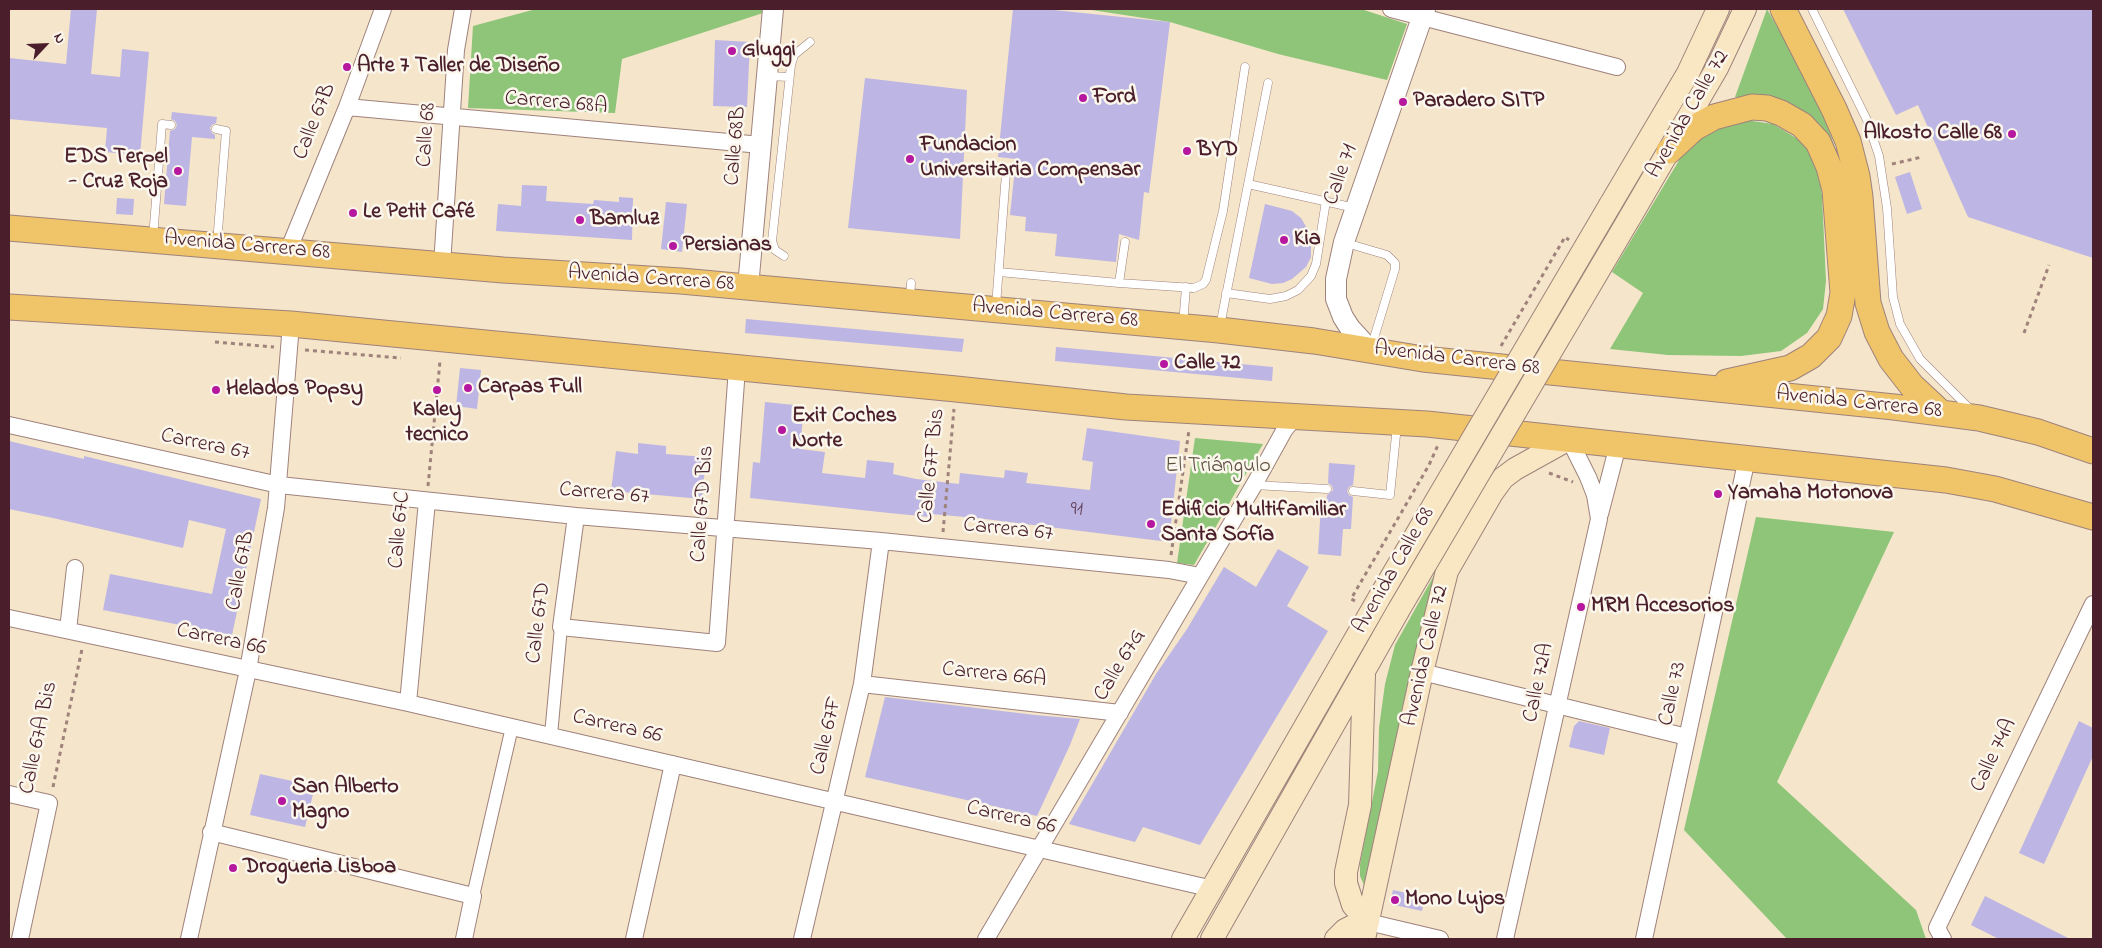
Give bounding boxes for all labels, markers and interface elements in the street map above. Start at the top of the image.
north arrow [20,20,70,70]
text: N [48,30,71,47]
place label: Gluggi [742,38,796,64]
marker: Gluggi [726,45,738,57]
street label: Avenida Calle 72 [1642,46,1736,184]
place label: Arte 7 Taller de Diseño [357,54,560,80]
marker: Arte 7 Taller de Diseño [341,61,353,73]
street label: Calle 67B [289,80,343,164]
place label: Ford [1093,85,1136,111]
street label: Carrera 68A [503,86,609,122]
place label: Paradero SITP [1413,89,1544,115]
marker: Ford [1077,92,1089,104]
marker: Paradero SITP [1397,96,1409,108]
street label: Calle 68 [413,102,443,168]
street label: Calle 68B [720,105,754,187]
place label: Alkosto Calle 68 [1864,121,2002,147]
marker: Alkosto Calle 68 [2006,128,2018,140]
place label: Fundacion Universitaria Compensar [920,133,1140,184]
place label: BYD [1197,138,1238,164]
street label: Calle 71 [1319,141,1365,209]
place label: EDS Terpel - Cruz Roja [64,145,168,196]
marker: BYD [1181,145,1193,157]
marker: Fundacion Universitaria Compensar [904,153,916,165]
marker: EDS Terpel - Cruz Roja [172,165,184,177]
place label: Le Petit Café [363,200,475,226]
marker: Le Petit Café [347,207,359,219]
place label: Bamluz [590,207,659,233]
marker: Bamluz [574,214,586,226]
street label: Avenida Carrera 68 [163,227,331,267]
place label: Kia [1294,227,1321,253]
place label: Persianas [683,233,772,259]
marker: Kia [1278,234,1290,246]
marker: Persianas [667,240,679,252]
street label: Avenida Carrera 68 [567,261,735,299]
street label: Avenida Carrera 68 [971,295,1139,335]
street label: Avenida Carrera 68 [1373,337,1541,383]
place label: Calle 72 [1174,351,1241,377]
marker: Calle 72 [1158,358,1170,370]
place label: Carpas Full [478,375,582,401]
place label: Helados Popsy [226,377,363,403]
marker: Carpas Full [462,382,474,394]
street label: Avenida Carrera 68 [1775,382,1943,426]
marker: Helados Popsy [210,384,222,396]
marker: Kaley tecnico [431,384,443,396]
place label: Kaley tecnico [405,398,469,450]
place label: Exit Coches Norte [792,404,897,456]
street label: Calle 67F Bis [914,407,952,525]
street label: Carrera 67 [158,424,252,468]
marker: Exit Coches Norte [776,424,788,436]
street label: Calle 67D Bis [687,445,721,563]
park label: El Triángulo [1165,454,1271,480]
street label: Carrera 67 [558,478,650,512]
place label: Yamaha Motonova [1728,481,1893,507]
marker: Yamaha Motonova [1712,488,1724,500]
street label: Calle 67C [384,490,418,570]
place label: Edificio Multifamiliar Santa Sofía [1161,498,1346,550]
house number: 91 [1071,499,1083,523]
street label: Avenida Calle 68 [1348,503,1442,639]
street label: Carrera 67 [962,513,1054,549]
marker: Edificio Multifamiliar Santa Sofía [1145,518,1157,530]
street label: Calle 67B [222,529,262,613]
street label: Calle 67D [522,581,558,665]
street label: Avenida Calle 72 [1398,583,1456,729]
place label: MRM Accesorios [1591,594,1734,620]
marker: MRM Accesorios [1575,601,1587,613]
street label: Carrera 66 [174,619,268,663]
street label: Calle 67G [1089,625,1153,707]
street label: Calle 72A [1519,641,1561,725]
street label: Carrera 66A [941,657,1047,695]
street label: Calle 73 [1654,660,1694,728]
street label: Calle 67A Bis [15,679,65,797]
street label: Calle 67F [806,694,850,778]
street label: Carrera 66 [570,705,664,751]
street label: Calle 74A [1966,715,2024,797]
place label: San Alberto Magno [292,775,399,826]
marker: San Alberto Magno [276,795,288,807]
street label: Carrera 66 [964,796,1058,842]
place label: Drogueria Lisboa [243,855,396,881]
marker: Drogueria Lisboa [227,862,239,874]
place label: Mono Lujos [1405,887,1505,913]
marker: Mono Lujos [1389,894,1401,906]

